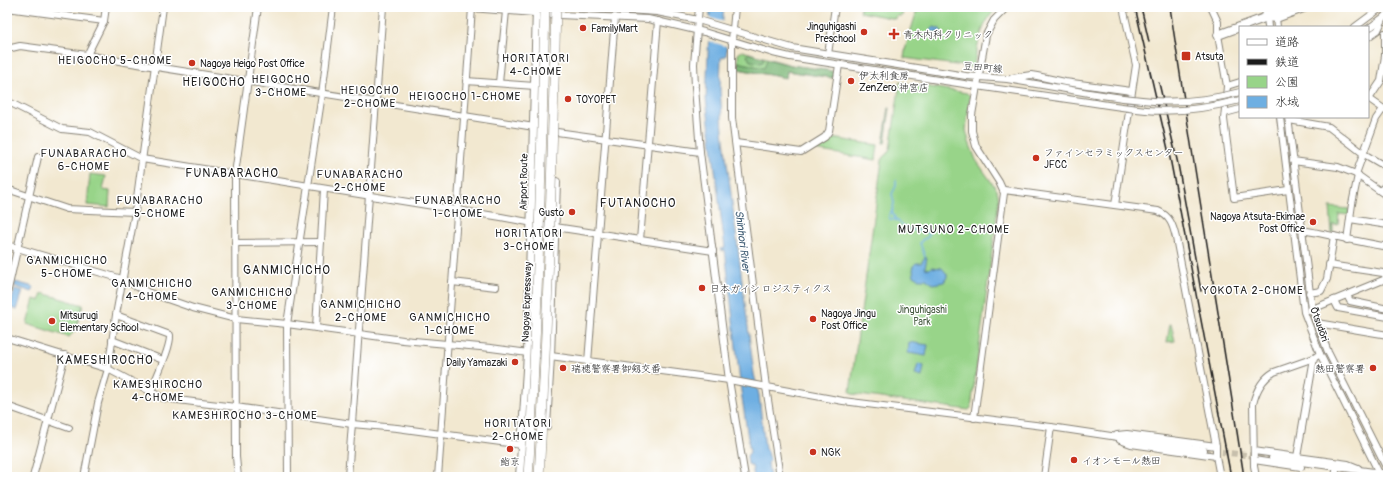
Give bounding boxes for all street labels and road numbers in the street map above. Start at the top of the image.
street label: 豆田町線 [962,60,1003,76]
street label: Airport Route [518,153,530,211]
street label: Nagoya Expressway [520,261,534,342]
street label: Ōtsudōri [1307,305,1331,343]

